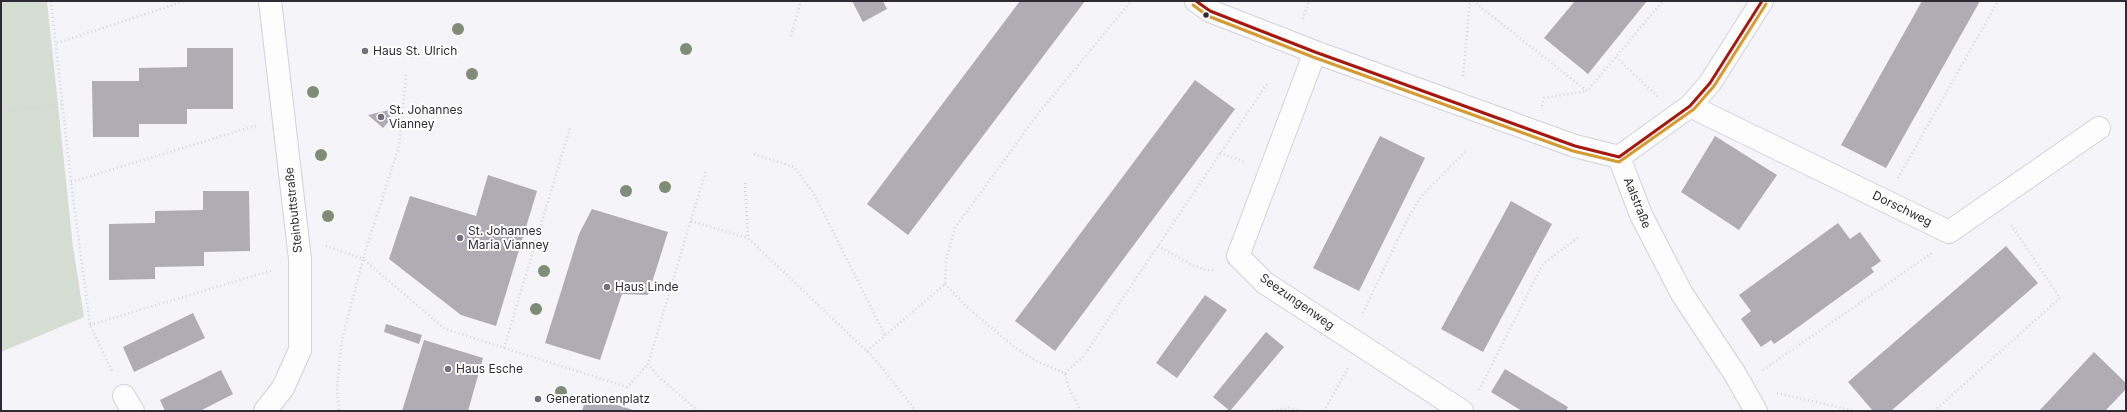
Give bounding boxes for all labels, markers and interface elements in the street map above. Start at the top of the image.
unlabelled marker [1201,10,1211,20]
place label: Haus St. Ulrich [373,44,457,58]
marker: Haus St. Ulrich [360,46,370,56]
place label: St. Johannes Vianney [389,103,463,131]
marker: St. Johannes Vianney [376,112,386,122]
street label: Steinbuttstraße [282,166,306,254]
street label: Aalstraße [1620,175,1654,231]
street label: Dorschweg [1870,188,1934,230]
place label: St. Johannes Maria Vianney [468,224,549,252]
marker: St. Johannes Maria Vianney [455,233,465,243]
street label: Seezungenweg [1257,271,1337,333]
place label: Haus Linde [615,280,679,294]
marker: Haus Linde [602,282,612,292]
place label: Haus Esche [456,362,523,376]
marker: Haus Esche [443,364,453,374]
place label: Generationenplatz [546,392,650,406]
marker: Generationenplatz [533,394,543,404]

